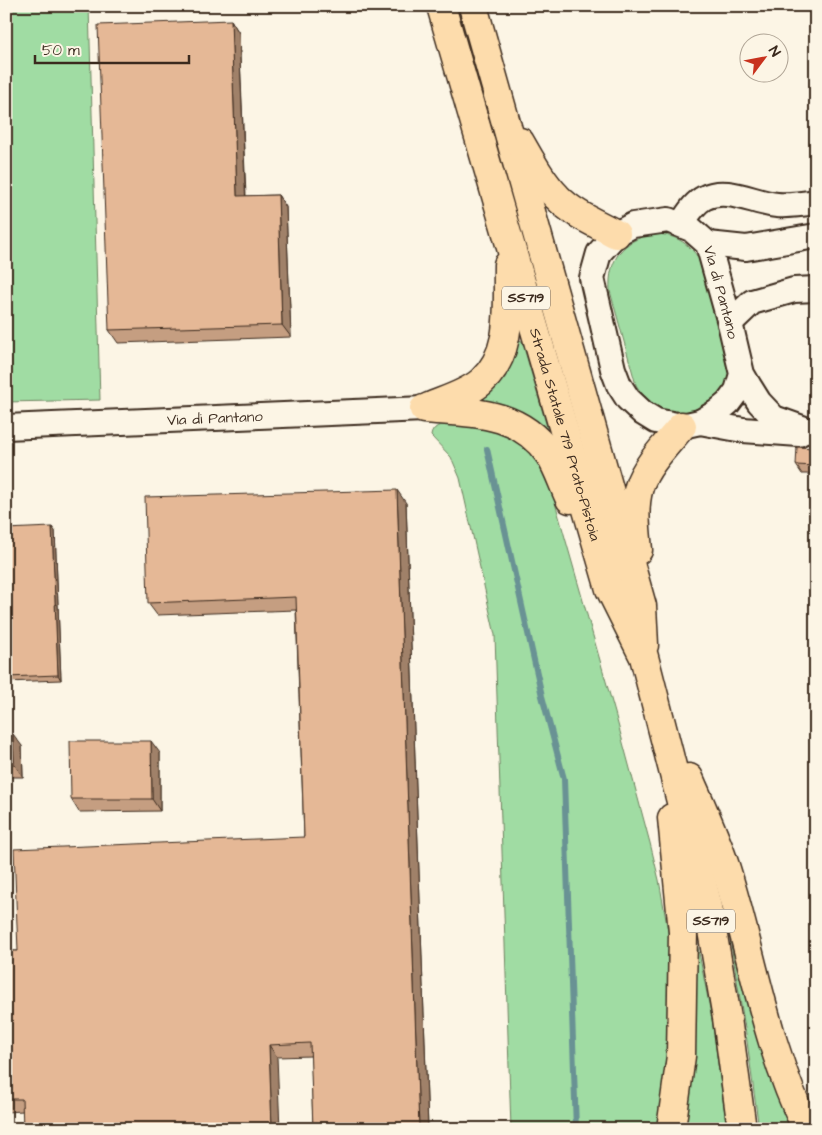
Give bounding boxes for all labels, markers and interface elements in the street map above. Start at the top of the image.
scale bar [35,32,189,64]
north arrow [740,32,790,82]
text: 50 m [42,40,80,61]
text: N [763,43,785,61]
street label: Via di Pantano [698,243,744,341]
road number: SS719 [502,286,550,310]
street label: Strada Statale 719 Prato-Pistoia [524,325,606,544]
street label: Via di Pantano [167,405,264,431]
road number: SS719 [687,909,735,932]

